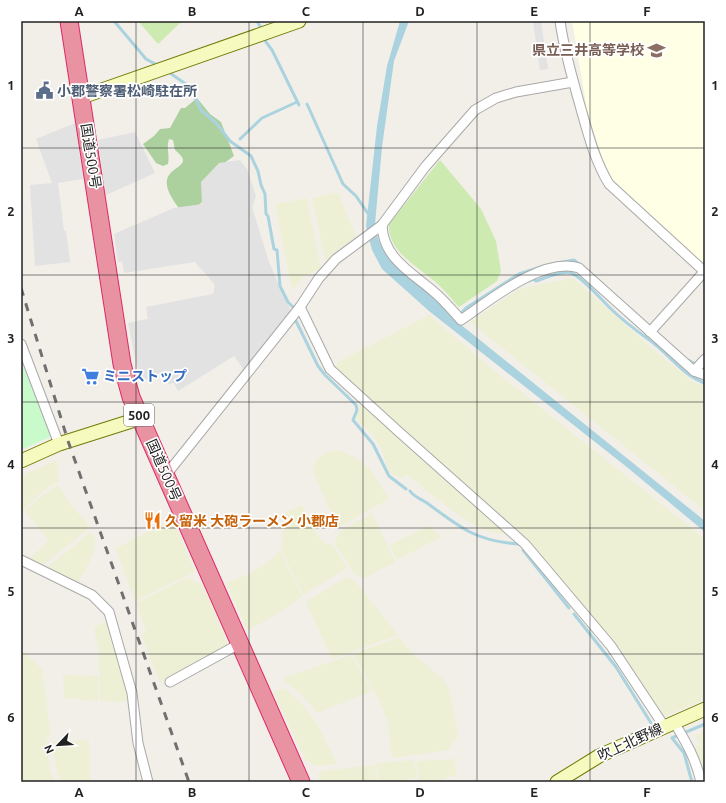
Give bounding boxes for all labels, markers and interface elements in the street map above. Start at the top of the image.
text: A [74,4,84,18]
text: B [188,4,197,18]
text: C [302,4,311,18]
text: D [415,4,425,18]
text: E [530,4,538,18]
text: F [643,4,651,18]
school or university icon: 県立三井高等学校 [647,40,667,60]
place label: 県立三井高等学校 [532,42,644,58]
text: 1 [7,78,15,92]
text: 1 [711,78,719,92]
public building icon: 小郡警察署松崎駐在所 [34,81,54,101]
place label: 小郡警察署松崎駐在所 [57,83,197,99]
street label: 国道500号 [78,122,104,190]
text: 2 [7,204,15,218]
text: 2 [711,204,719,218]
text: 3 [7,331,15,345]
text: 3 [711,331,719,345]
supermarket icon: ミニストップ [80,366,100,386]
place label: ミニストップ [103,368,187,384]
road number: 500 [124,404,154,426]
street label: 国道500号 [143,437,185,503]
text: 4 [7,457,15,471]
text: 4 [711,457,719,471]
restaurant icon: 久留米 大砲ラーメン 小郡店 [142,511,162,531]
place label: 久留米 大砲ラーメン 小郡店 [165,513,339,529]
text: 5 [7,584,15,598]
text: 5 [711,584,719,598]
text: 6 [7,710,15,724]
text: 6 [711,710,719,724]
street label: 吹上北野線 [595,720,665,764]
north arrow [38,725,78,765]
text: N [42,743,56,755]
text: A [74,785,84,799]
text: B [188,785,197,799]
text: C [302,785,311,799]
text: D [415,785,425,799]
text: E [530,785,538,799]
text: F [643,785,651,799]

